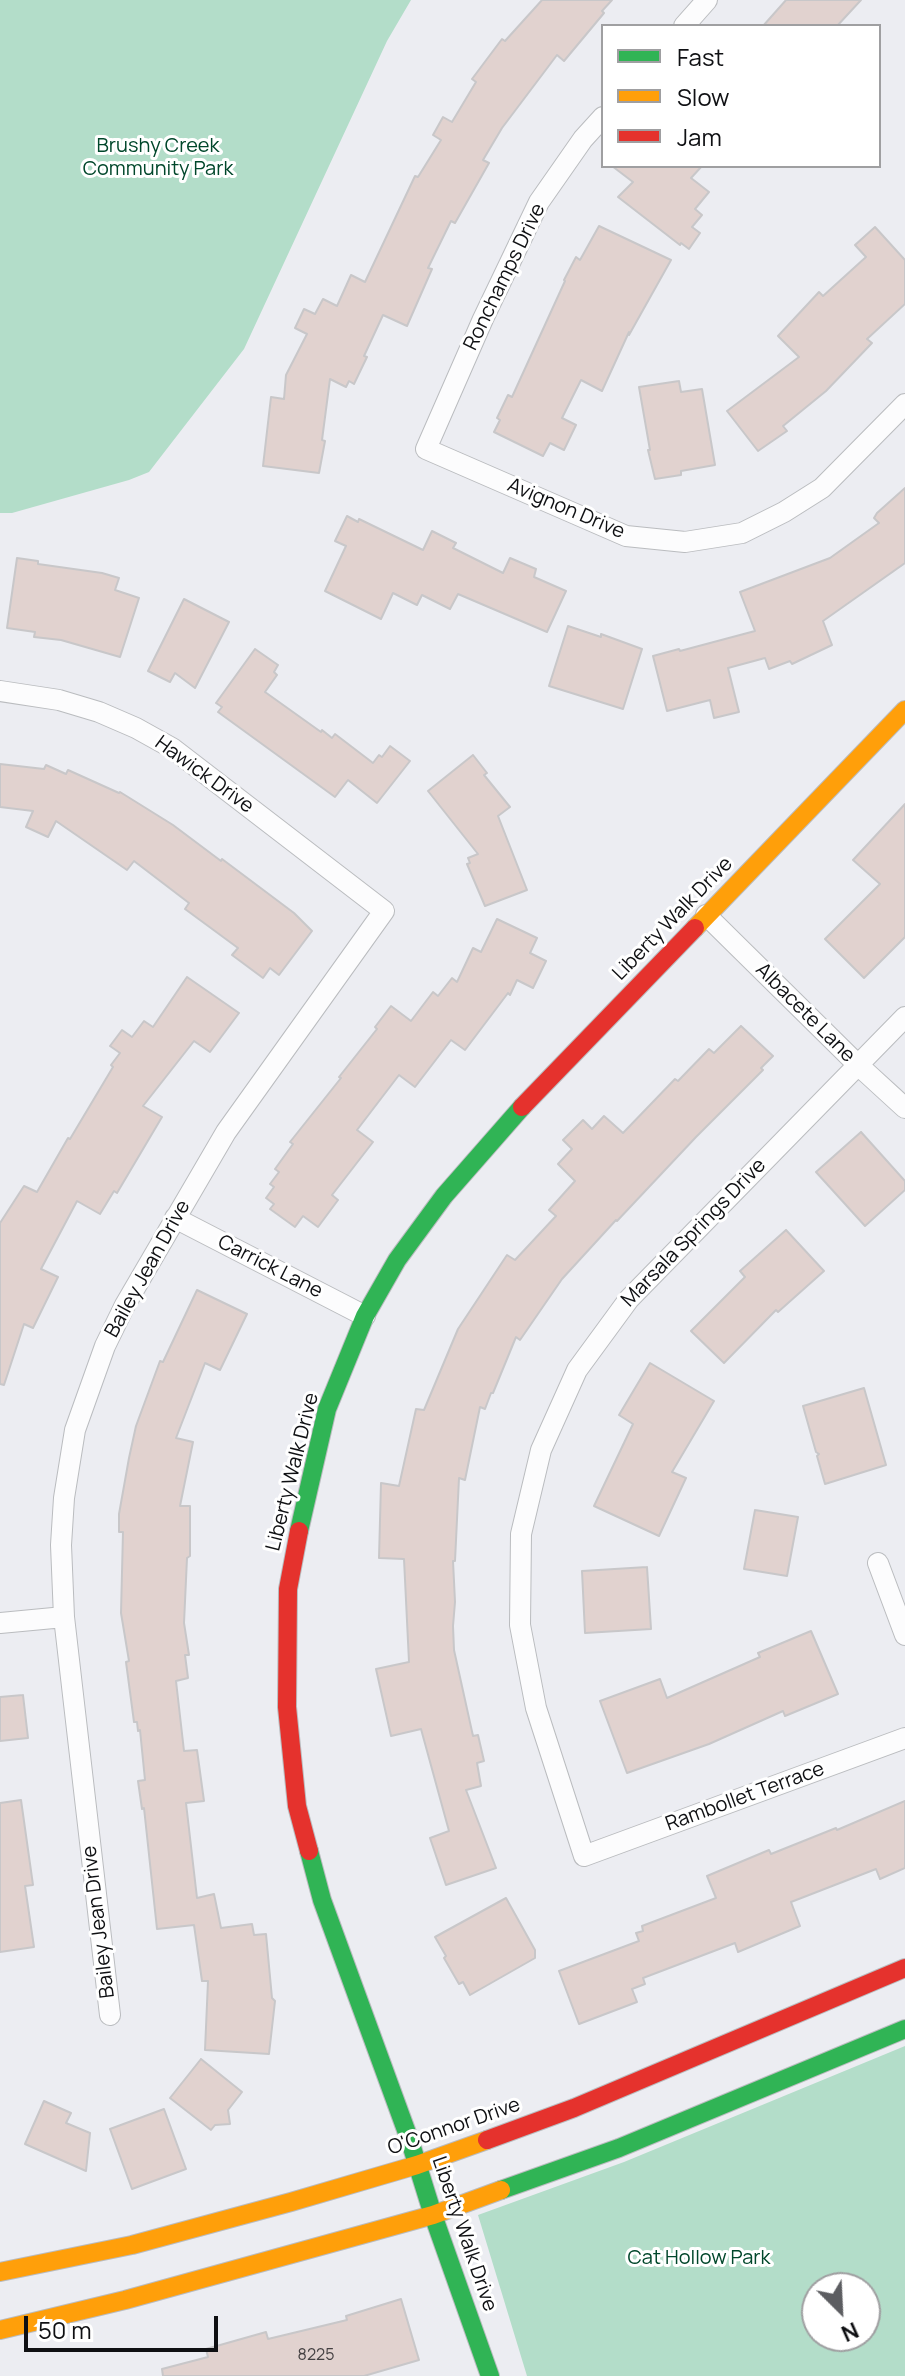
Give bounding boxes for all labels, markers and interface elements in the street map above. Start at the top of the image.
legend [601,24,881,168]
text: Fast [677,40,724,73]
text: Slow [677,80,730,113]
text: Jam [677,120,722,153]
park label: Brushy Creek Community Park [83,134,233,181]
street label: Ronchamps Drive [459,200,551,354]
street label: Avignon Drive [504,474,628,544]
street label: Hawick Drive [150,731,258,819]
street label: Liberty Walk Drive [608,852,738,986]
street label: Albacete Lane [750,958,860,1068]
street label: Marsala Springs Drive [617,1154,771,1312]
street label: Bailey Jean Drive [100,1196,196,1342]
street label: Carrick Lane [214,1230,326,1304]
street label: Liberty Walk Drive [262,1390,324,1554]
street label: Rambollet Terrace [662,1757,828,1837]
street label: Bailey Jean Drive [78,1844,120,2000]
street label: O'Connor Drive [385,2093,523,2161]
street label: Liberty Walk Drive [426,2153,502,2315]
park label: Cat Hollow Park [628,2246,770,2270]
north arrow [801,2272,881,2352]
scale bar [28,2300,222,2350]
text: 50 m [38,2313,92,2346]
text: N [837,2315,863,2349]
house number: 8225 [298,2346,334,2366]

